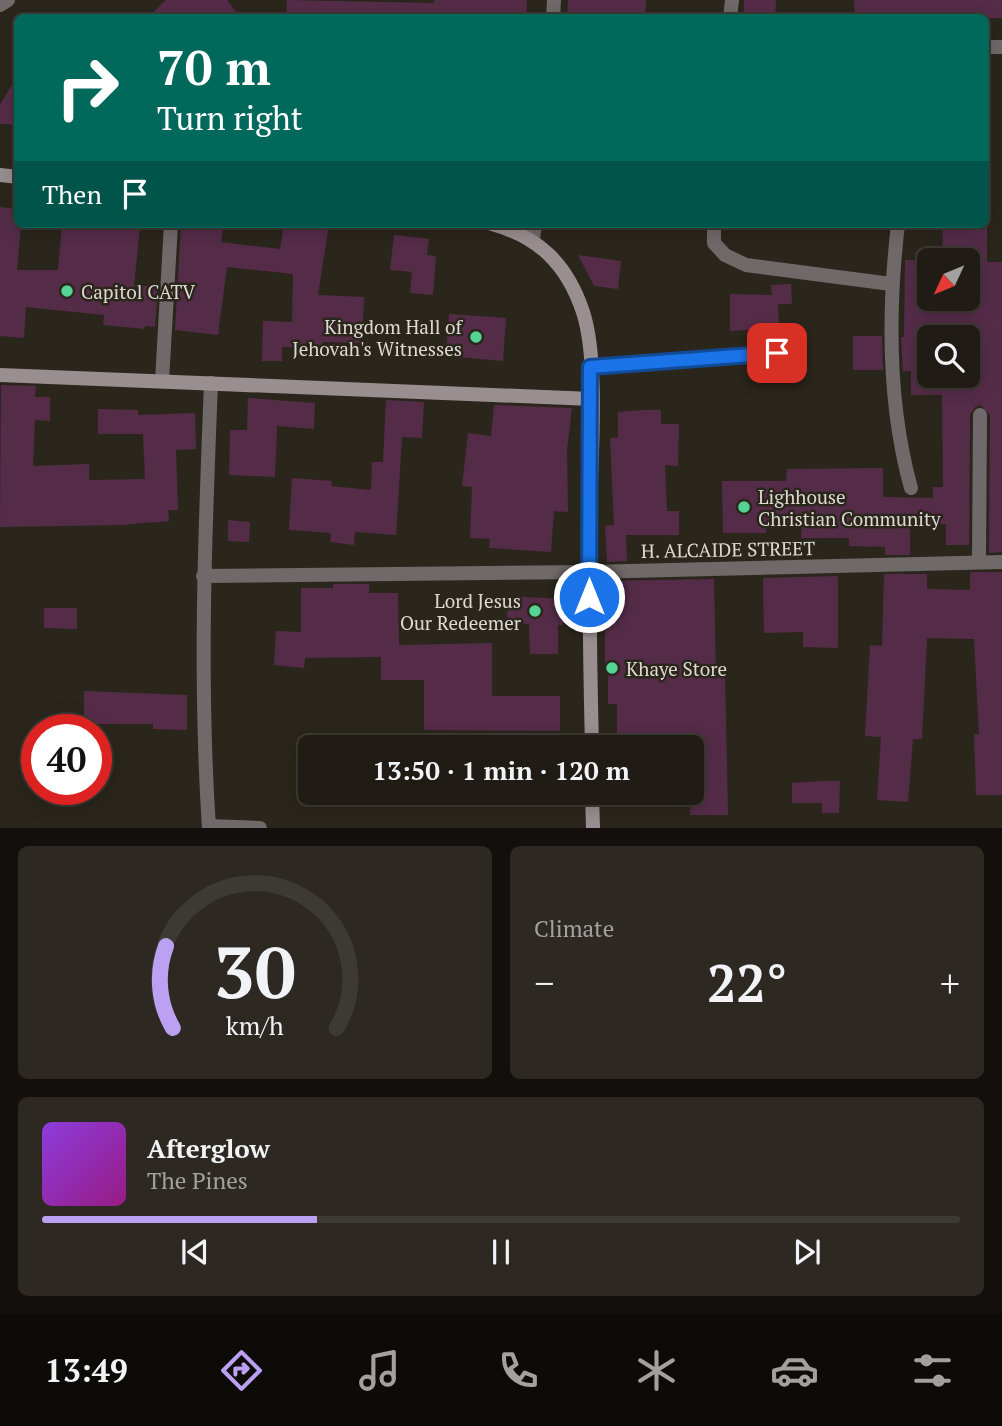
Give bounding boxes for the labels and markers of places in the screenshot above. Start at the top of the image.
place label: Capitol CATV [81,279,195,304]
marker: Capitol CATV [59,283,75,299]
place label: Kingdom Hall of Jehovah's Witnesses [292,314,464,361]
pin [747,323,807,383]
marker: Kingdom Hall of Jehovah's Witnesses [468,329,484,345]
place label: Lighhouse Christian Community [758,484,941,531]
marker: Lighhouse Christian Community [736,499,752,515]
place label: Lord Jesus Our Redeemer [400,588,522,635]
marker: Lord Jesus Our Redeemer [527,603,543,619]
place label: Khaye Store [626,656,727,681]
marker: Khaye Store [604,660,620,676]

